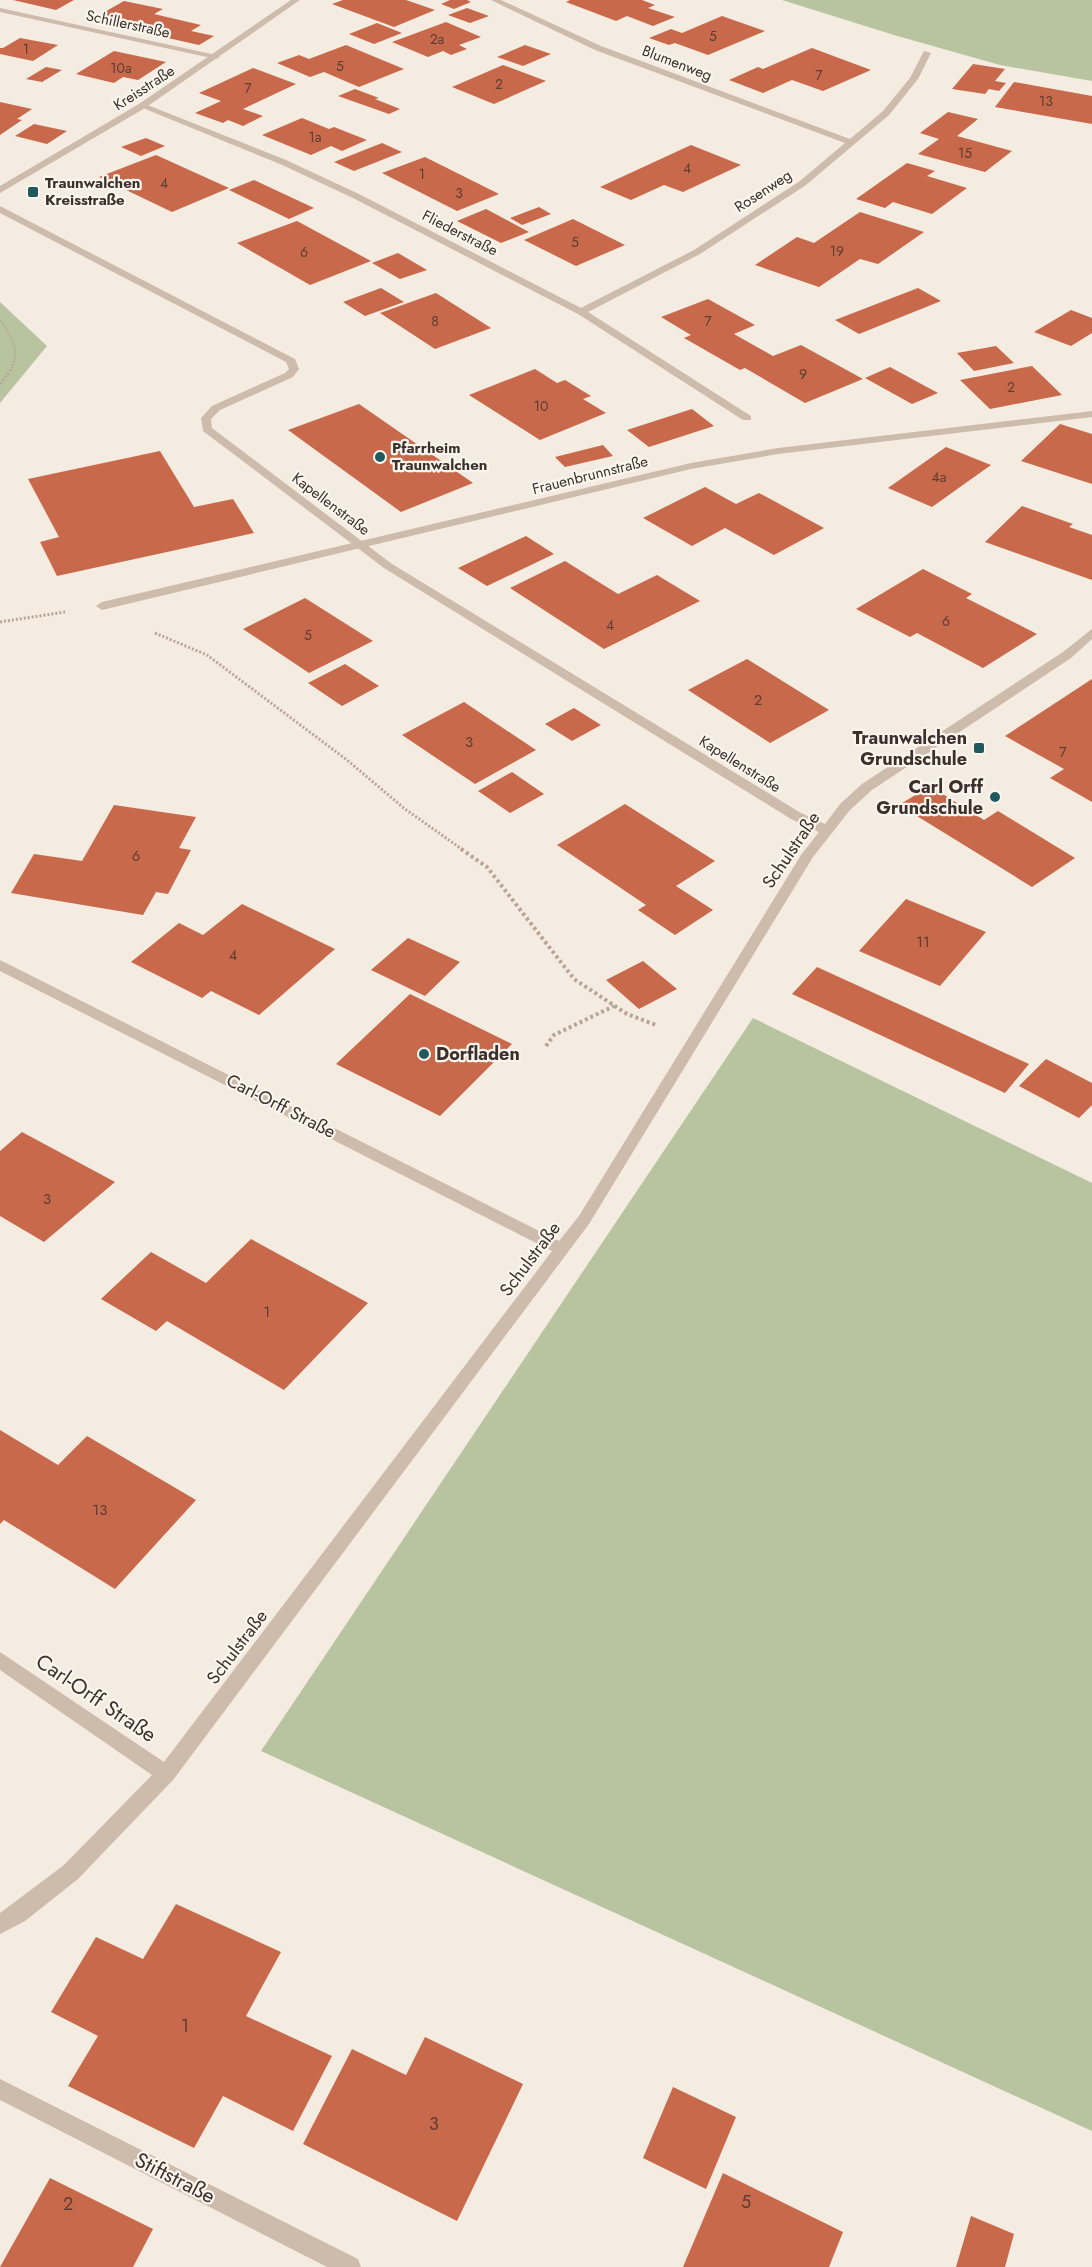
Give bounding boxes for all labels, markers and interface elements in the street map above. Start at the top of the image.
street label: Schillerstraße [84,4,172,44]
house number: 5 [709,26,717,46]
house number: 2a [430,29,444,49]
house number: 1 [23,39,29,59]
street label: Blumenweg [639,40,715,86]
house number: 5 [336,56,344,76]
house number: 10a [110,58,132,78]
street label: Kreisstraße [109,60,179,116]
house number: 7 [815,65,823,85]
house number: 2 [495,74,503,94]
house number: 7 [244,78,252,98]
house number: 13 [1039,91,1053,111]
house number: 1a [308,127,322,147]
house number: 15 [958,143,972,163]
house number: 4 [683,158,691,178]
house number: 1 [419,164,425,184]
street label: Rosenweg [730,164,796,218]
place label: Traunwalchen Kreisstraße [45,172,140,211]
house number: 4 [160,173,168,193]
house number: 3 [455,183,463,203]
marker: Traunwalchen Kreisstraße [26,185,40,199]
street label: Fliederstraße [418,205,502,262]
house number: 5 [571,232,579,252]
house number: 19 [830,241,844,261]
house number: 6 [300,242,308,262]
house number: 8 [431,311,439,331]
house number: 7 [704,311,712,331]
house number: 9 [799,364,807,384]
house number: 2 [1007,377,1015,397]
house number: 10 [534,396,548,416]
place label: Pfarrheim Traunwalchen [392,437,487,476]
marker: Pfarrheim Traunwalchen [373,450,387,464]
street label: Frauenbrunnstraße [530,450,650,500]
street label: Kapellenstraße [287,467,375,541]
house number: 4a [932,467,946,487]
house number: 6 [942,611,950,631]
house number: 4 [606,615,614,635]
house number: 5 [304,625,312,645]
house number: 2 [754,689,762,711]
place label: Traunwalchen Grundschule [853,725,967,772]
street label: Kapellenstraße [695,730,785,798]
house number: 3 [465,731,473,753]
marker: Traunwalchen Grundschule [972,741,986,755]
house number: 7 [1059,741,1067,763]
place label: Carl Orff Grundschule [876,774,984,821]
marker: Carl Orff Grundschule [988,790,1002,804]
street label: Schulstraße [756,807,826,893]
house number: 6 [132,845,140,867]
house number: 11 [916,931,930,953]
house number: 4 [229,944,238,966]
place label: Dorfladen [436,1041,520,1067]
marker: Dorfladen [417,1047,431,1061]
street label: Carl-Orff Straße [222,1067,340,1145]
house number: 3 [43,1188,51,1210]
street label: Schulstraße [493,1216,567,1302]
house number: 1 [264,1301,270,1323]
house number: 13 [93,1499,107,1521]
street label: Schulstraße [200,1604,274,1690]
street label: Carl-Orff Straße [30,1647,162,1750]
house number: 1 [181,2013,189,2039]
house number: 3 [429,2111,439,2137]
street label: Stiftstraße [130,2145,221,2211]
house number: 5 [741,2189,751,2215]
house number: 2 [63,2191,73,2217]

